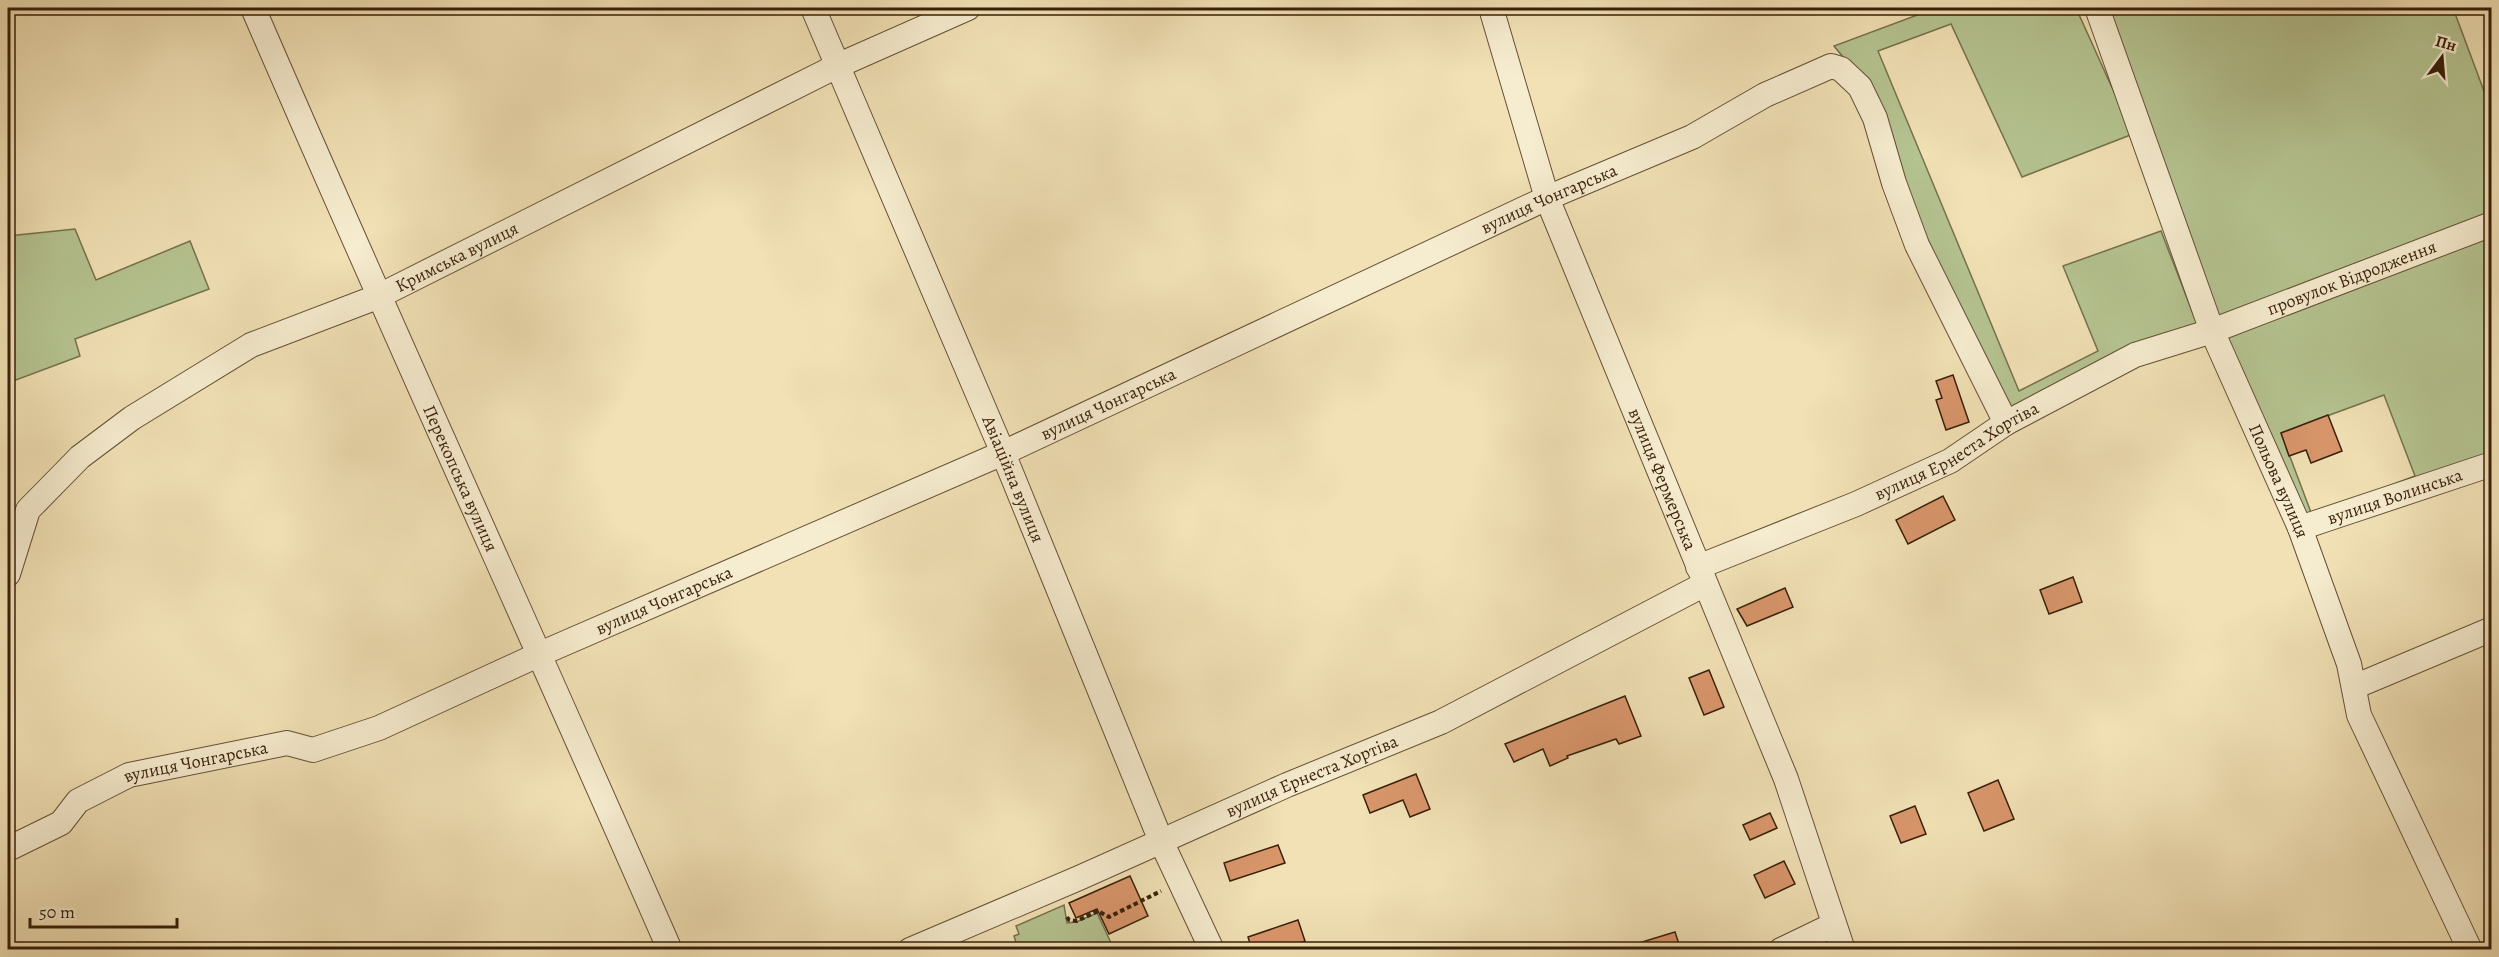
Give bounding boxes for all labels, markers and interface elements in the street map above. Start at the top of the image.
north arrow [2412,27,2472,87]
text: Пн [2433,30,2459,57]
street label: вулиця Чонгарська [1477,158,1621,239]
street label: Кримська вулиця [391,216,522,298]
street label: провулок Відродження [2263,234,2440,321]
street label: вулиця Чонгарська [1037,361,1180,446]
street label: вулиця Ернеста Хортіва [1871,396,2043,506]
street label: Перекопська вулиця [417,401,504,555]
street label: вулиця Фермерська [1623,404,1703,554]
street label: Авіаційна вулиця [976,411,1050,546]
street label: Польова вулиця [2243,420,2315,541]
street label: вулиця Волинська [2324,462,2466,530]
street label: вулиця Чонгарська [592,560,737,640]
street label: вулиця Ернеста Хортіва [1222,729,1402,823]
street label: вулиця Чонгарська [119,735,271,788]
scale bar [30,891,177,929]
text: 50 m [39,900,75,924]

